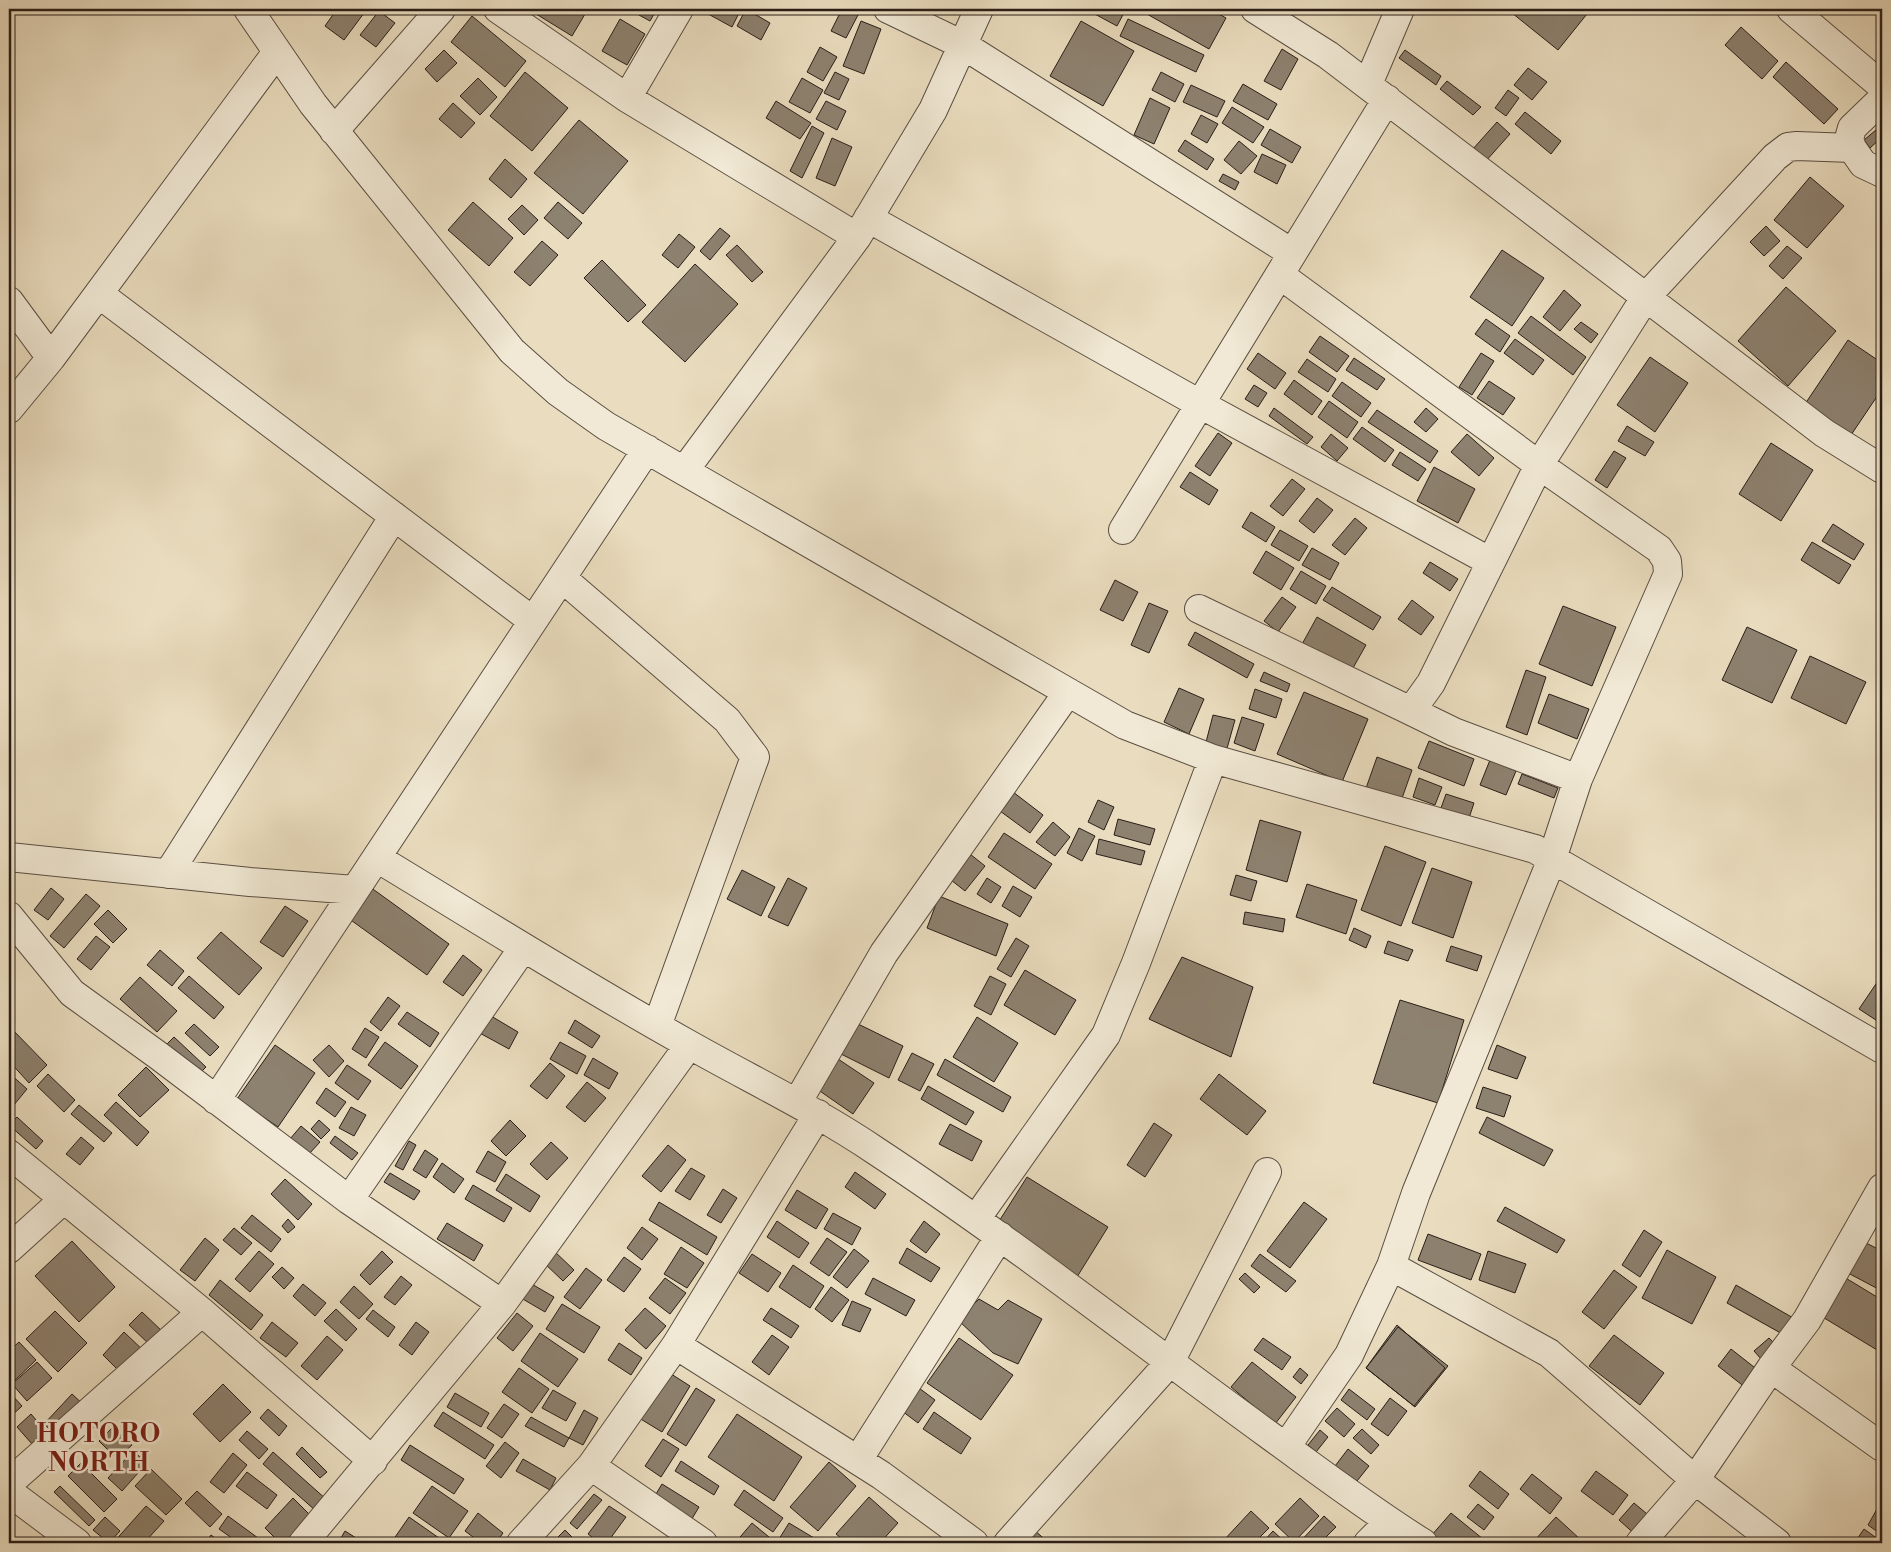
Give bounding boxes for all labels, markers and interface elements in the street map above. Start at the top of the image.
district label: HOTORO NORTH [37,1419,161,1479]

